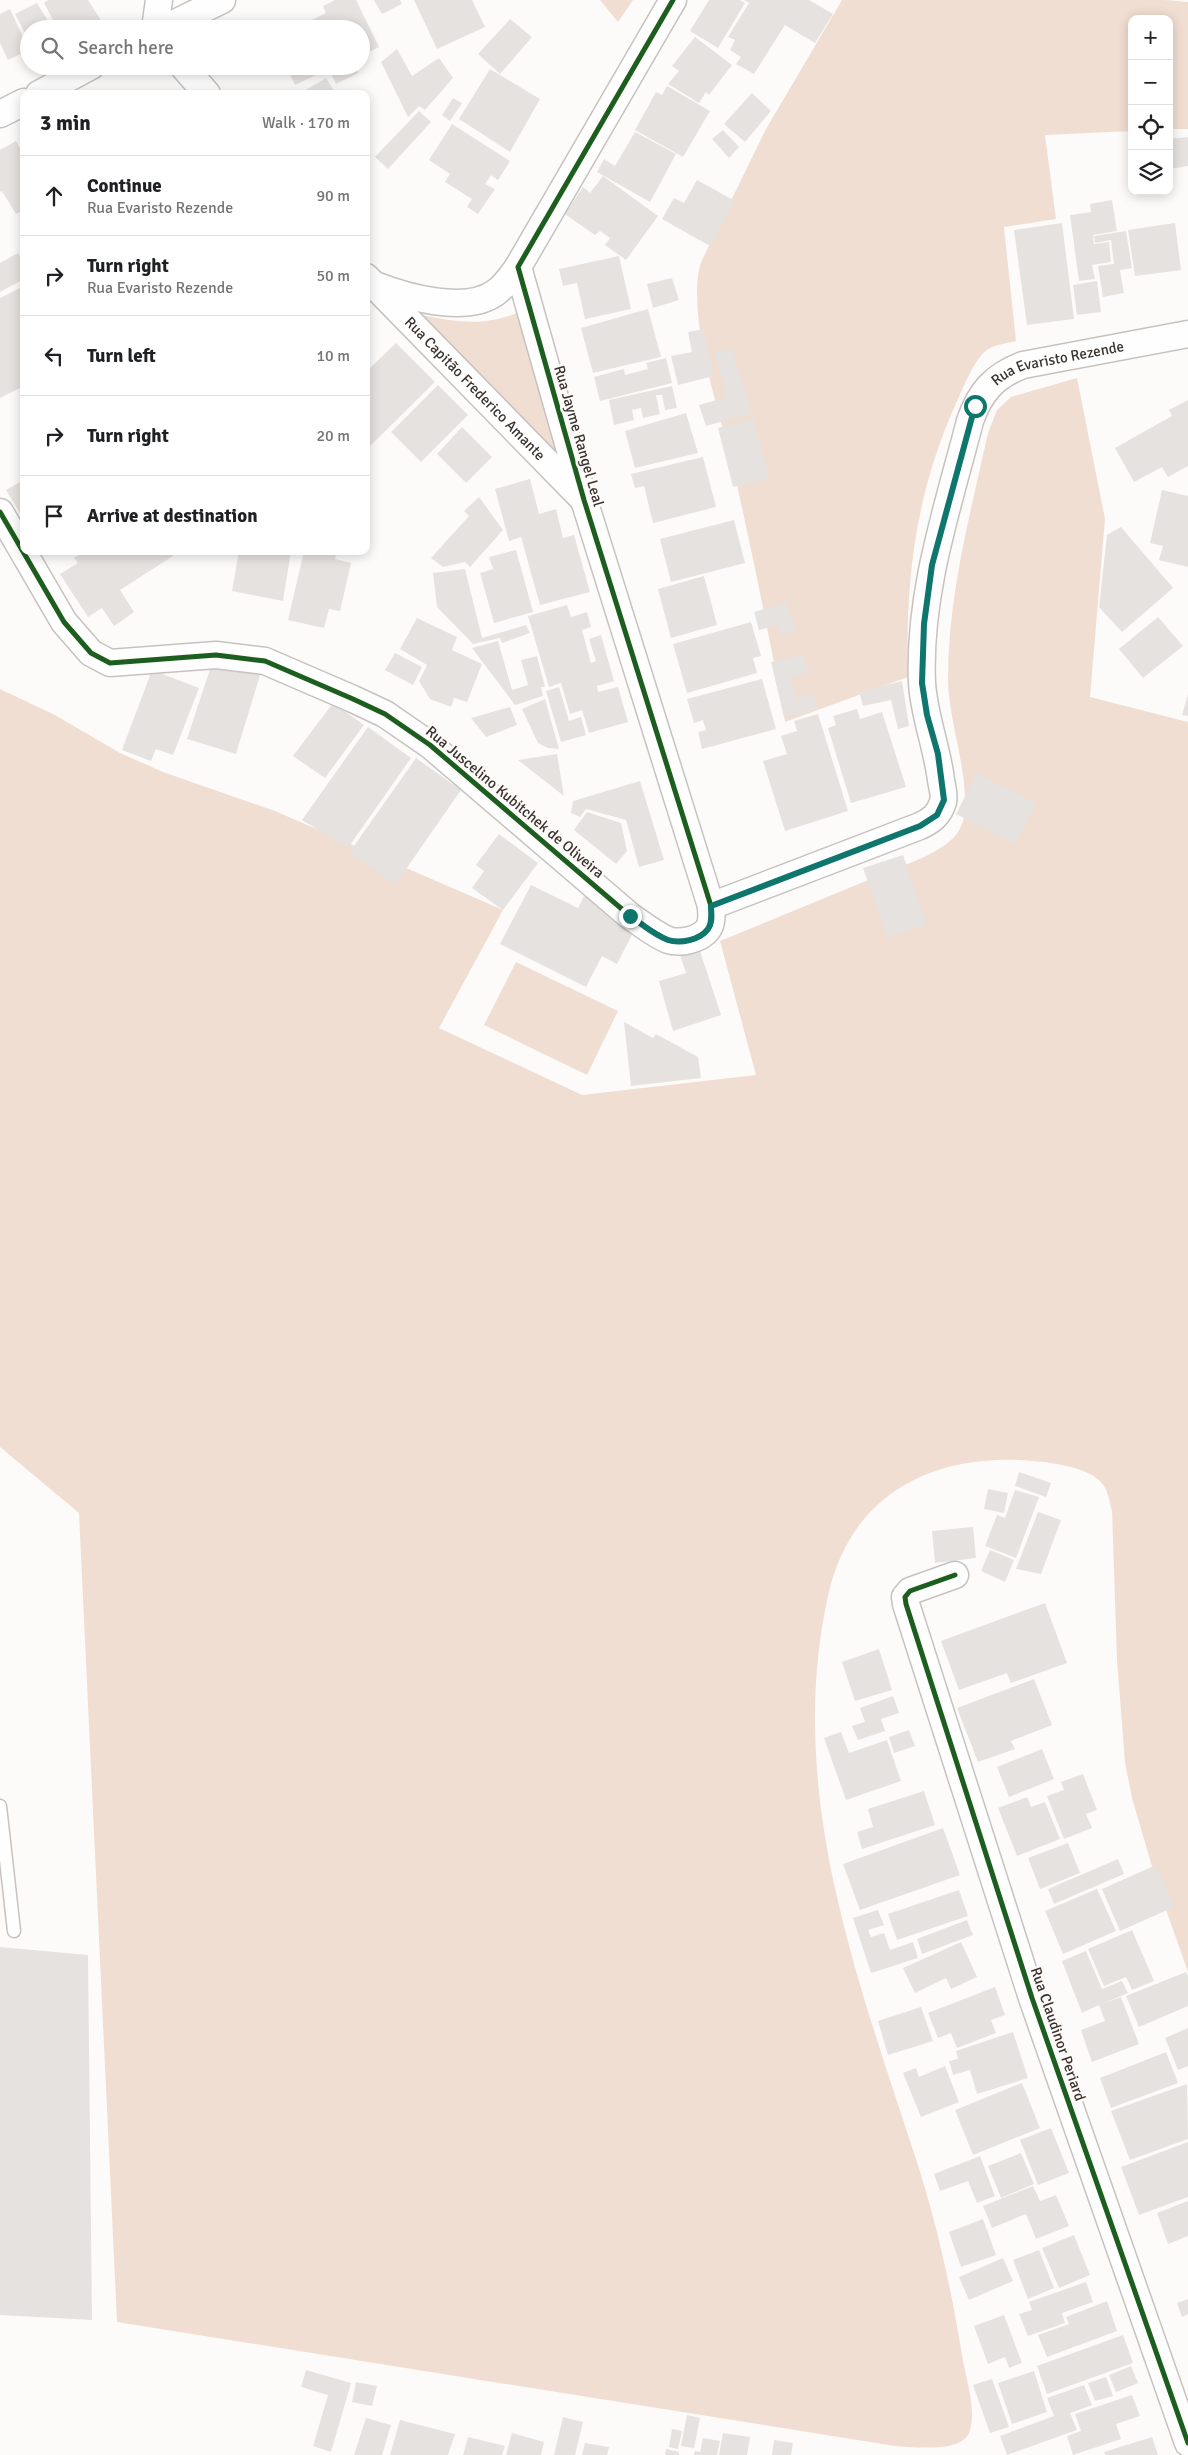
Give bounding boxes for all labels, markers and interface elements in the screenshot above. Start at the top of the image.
map controls [1128,15,1173,195]
button: + [1128,15,1173,60]
search box [20,20,370,75]
icon: search [38,34,66,62]
text: Search here [78,36,174,60]
button: − [1128,60,1173,105]
button: locate [1128,105,1173,150]
text: 3 min [40,110,91,136]
text: Walk · 170 m [262,113,350,133]
button: layers [1128,150,1173,195]
text: Continue [87,174,162,198]
icon: ahead [40,182,68,210]
text: 90 m [316,186,350,206]
text: Rua Evaristo Rezende [87,198,233,218]
text: Turn right [87,254,169,278]
icon: right [40,262,68,290]
text: 50 m [316,266,350,286]
text: Rua Evaristo Rezende [87,278,233,298]
street label: Rua Capitão Frederico Amante [401,313,549,464]
street label: Rua Evaristo Rezende [988,337,1125,389]
icon: left [40,342,68,370]
text: Turn left [87,344,156,368]
text: 10 m [316,346,350,366]
street label: Rua Jayme Rangel Leal [550,363,608,509]
route start [964,395,987,418]
icon: right [40,422,68,450]
text: Turn right [87,424,169,448]
text: 20 m [316,426,350,446]
icon: arrive [40,502,68,530]
text: Arrive at destination [87,504,258,528]
street label: Rua Juscelino Kubitchek de Oliveira [422,722,608,882]
route end [619,905,642,928]
street label: Rua Claudinor Periard [1027,1965,1089,2103]

